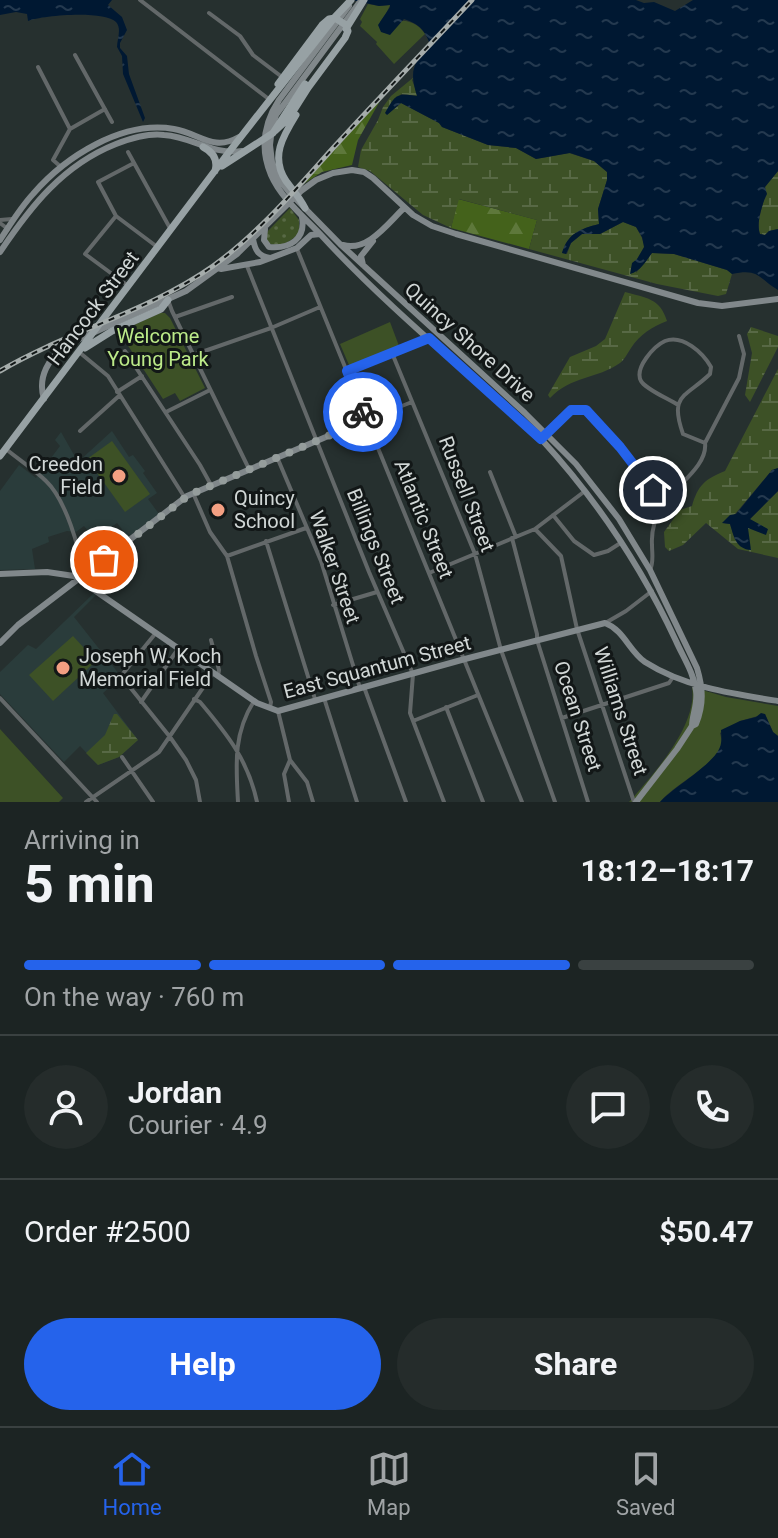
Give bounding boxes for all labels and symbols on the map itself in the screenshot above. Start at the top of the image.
street label: Hancock Street [42,246,144,370]
street label: Quincy Shore Drive [400,277,540,407]
park label: Welcome Young Park [107,324,210,371]
courier [323,372,403,452]
street label: Russell Street [434,433,500,555]
place label: Creedon Field [28,452,103,499]
street label: Atlantic Street [389,456,459,582]
pin [619,456,687,524]
marker: Creedon Field [110,467,128,485]
street label: Billings Street [342,485,410,607]
place label: Quincy School [234,486,295,533]
marker: Quincy School [209,501,227,519]
street label: Walker Street [304,507,366,627]
pin [70,526,138,594]
street label: East Squantum Street [281,630,473,704]
place label: Joseph W. Koch Memorial Field [79,644,222,691]
street label: Williams Street [589,644,653,778]
street label: Ocean Street [549,658,607,774]
marker: Joseph W. Koch Memorial Field [54,659,72,677]

